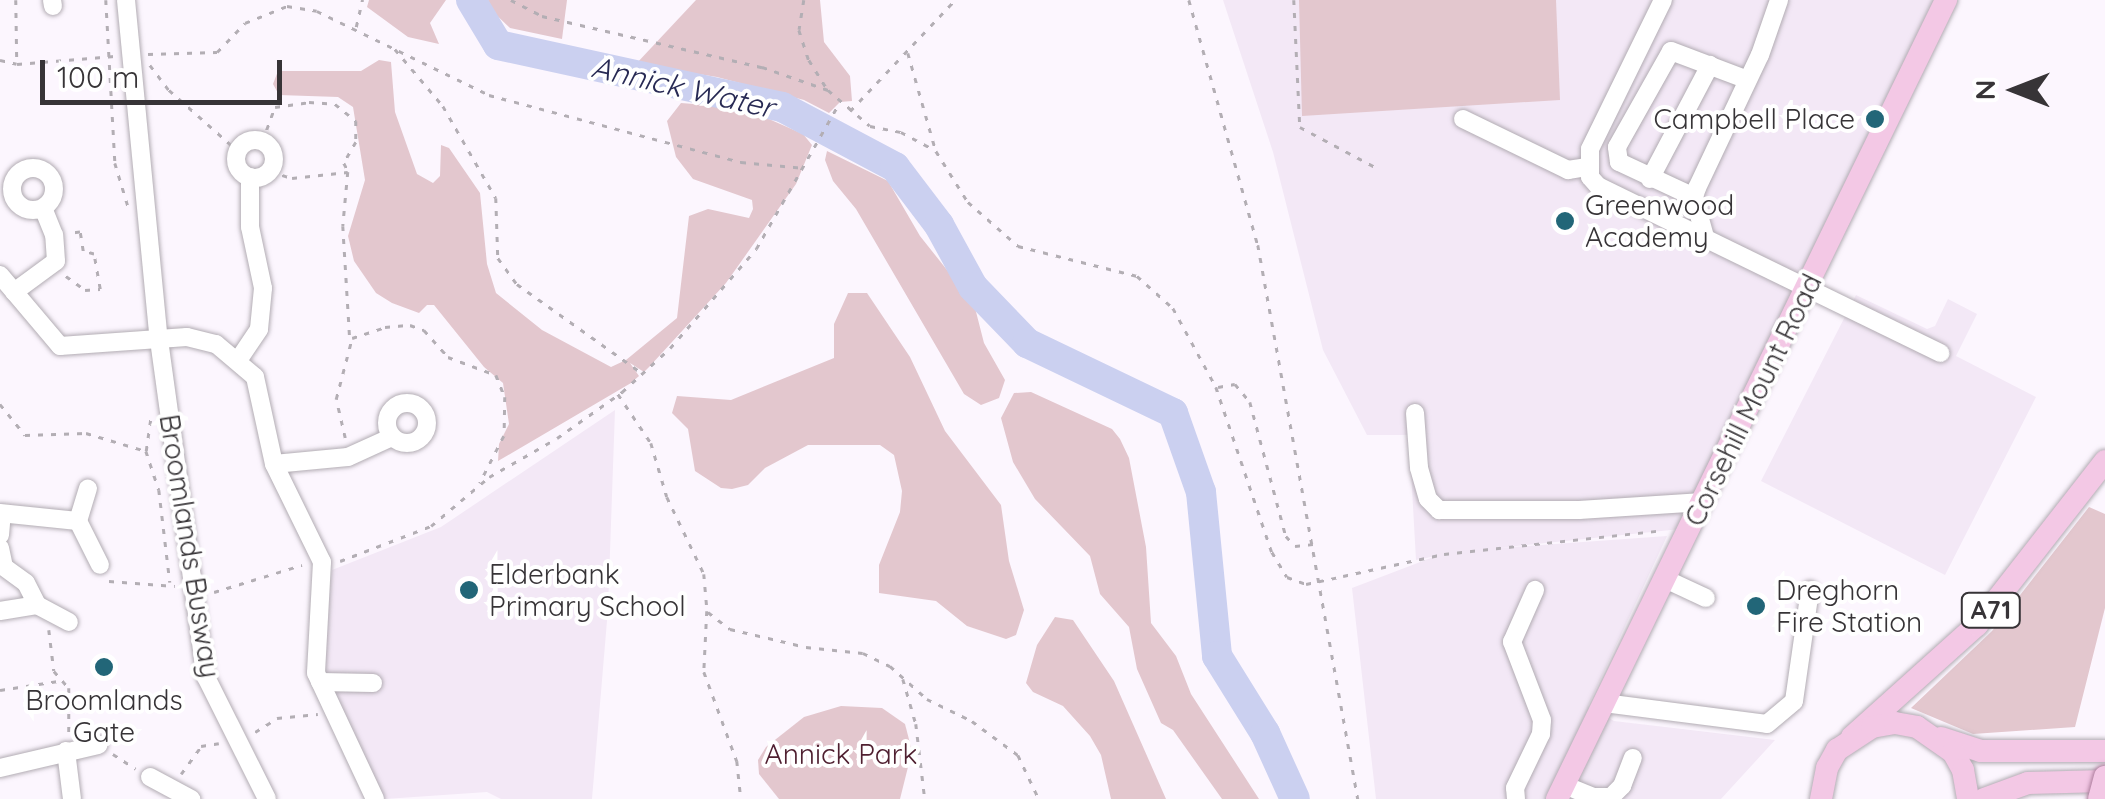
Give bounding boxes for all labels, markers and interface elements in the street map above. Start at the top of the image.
scale bar [45,40,288,102]
north arrow [1965,40,2065,140]
water label: Annick Water [588,49,778,125]
text: 100 m [57,58,139,96]
text: N [1967,80,2002,100]
place label: Campbell Place [1654,102,1855,136]
marker: Campbell Place [1864,108,1886,130]
place label: Greenwood Academy [1585,188,1734,254]
marker: Greenwood Academy [1554,210,1576,232]
street label: Corsehill Mount Road [1677,269,1829,531]
street label: Broomlands Busway [153,412,227,680]
place label: Elderbank Primary School [489,557,686,623]
place label: Dreghorn Fire Station [1776,573,1922,639]
marker: Elderbank Primary School [458,579,480,601]
road number: A71 [1958,590,2024,630]
marker: Dreghorn Fire Station [1745,595,1767,617]
marker: Broomlands Gate [93,656,115,678]
place label: Broomlands Gate [25,683,183,749]
park label: Annick Park [765,737,917,771]

